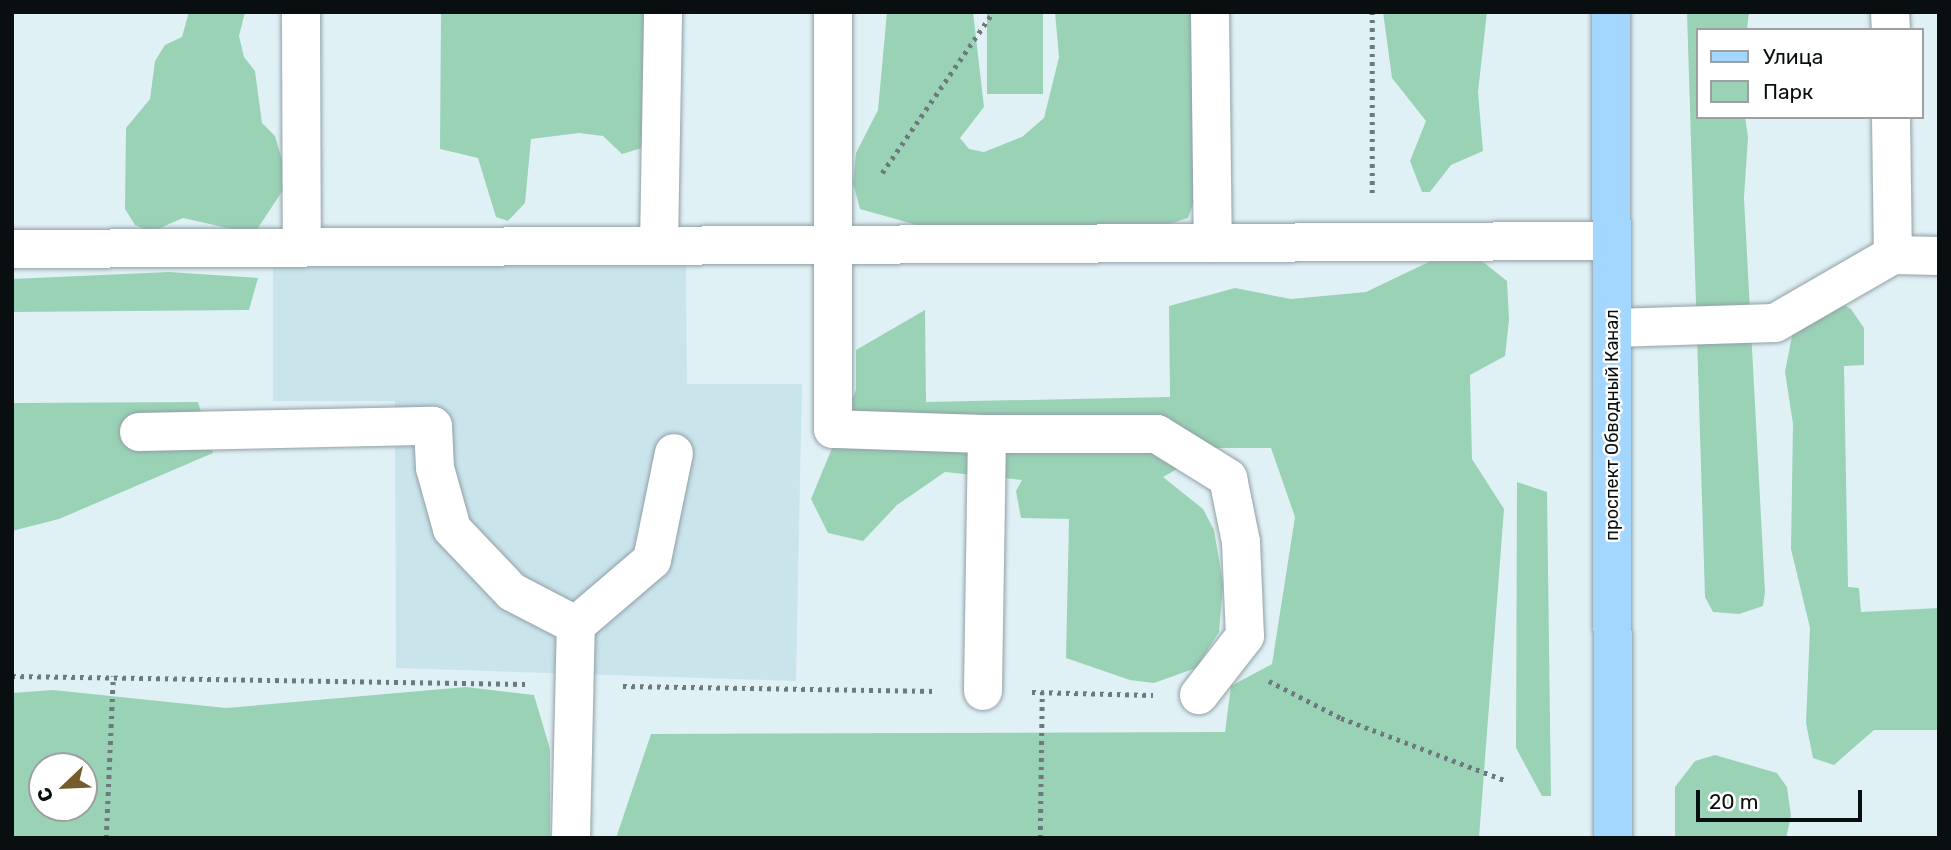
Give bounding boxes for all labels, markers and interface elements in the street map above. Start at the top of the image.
legend [1696,28,1923,119]
text: Улица [1763,44,1823,69]
text: Парк [1763,79,1813,104]
street label: проспект Обводный Канал [1601,309,1623,541]
north arrow [28,752,98,822]
scale bar [1699,776,1865,820]
text: С [32,784,58,805]
text: 20 m [1709,789,1758,814]

